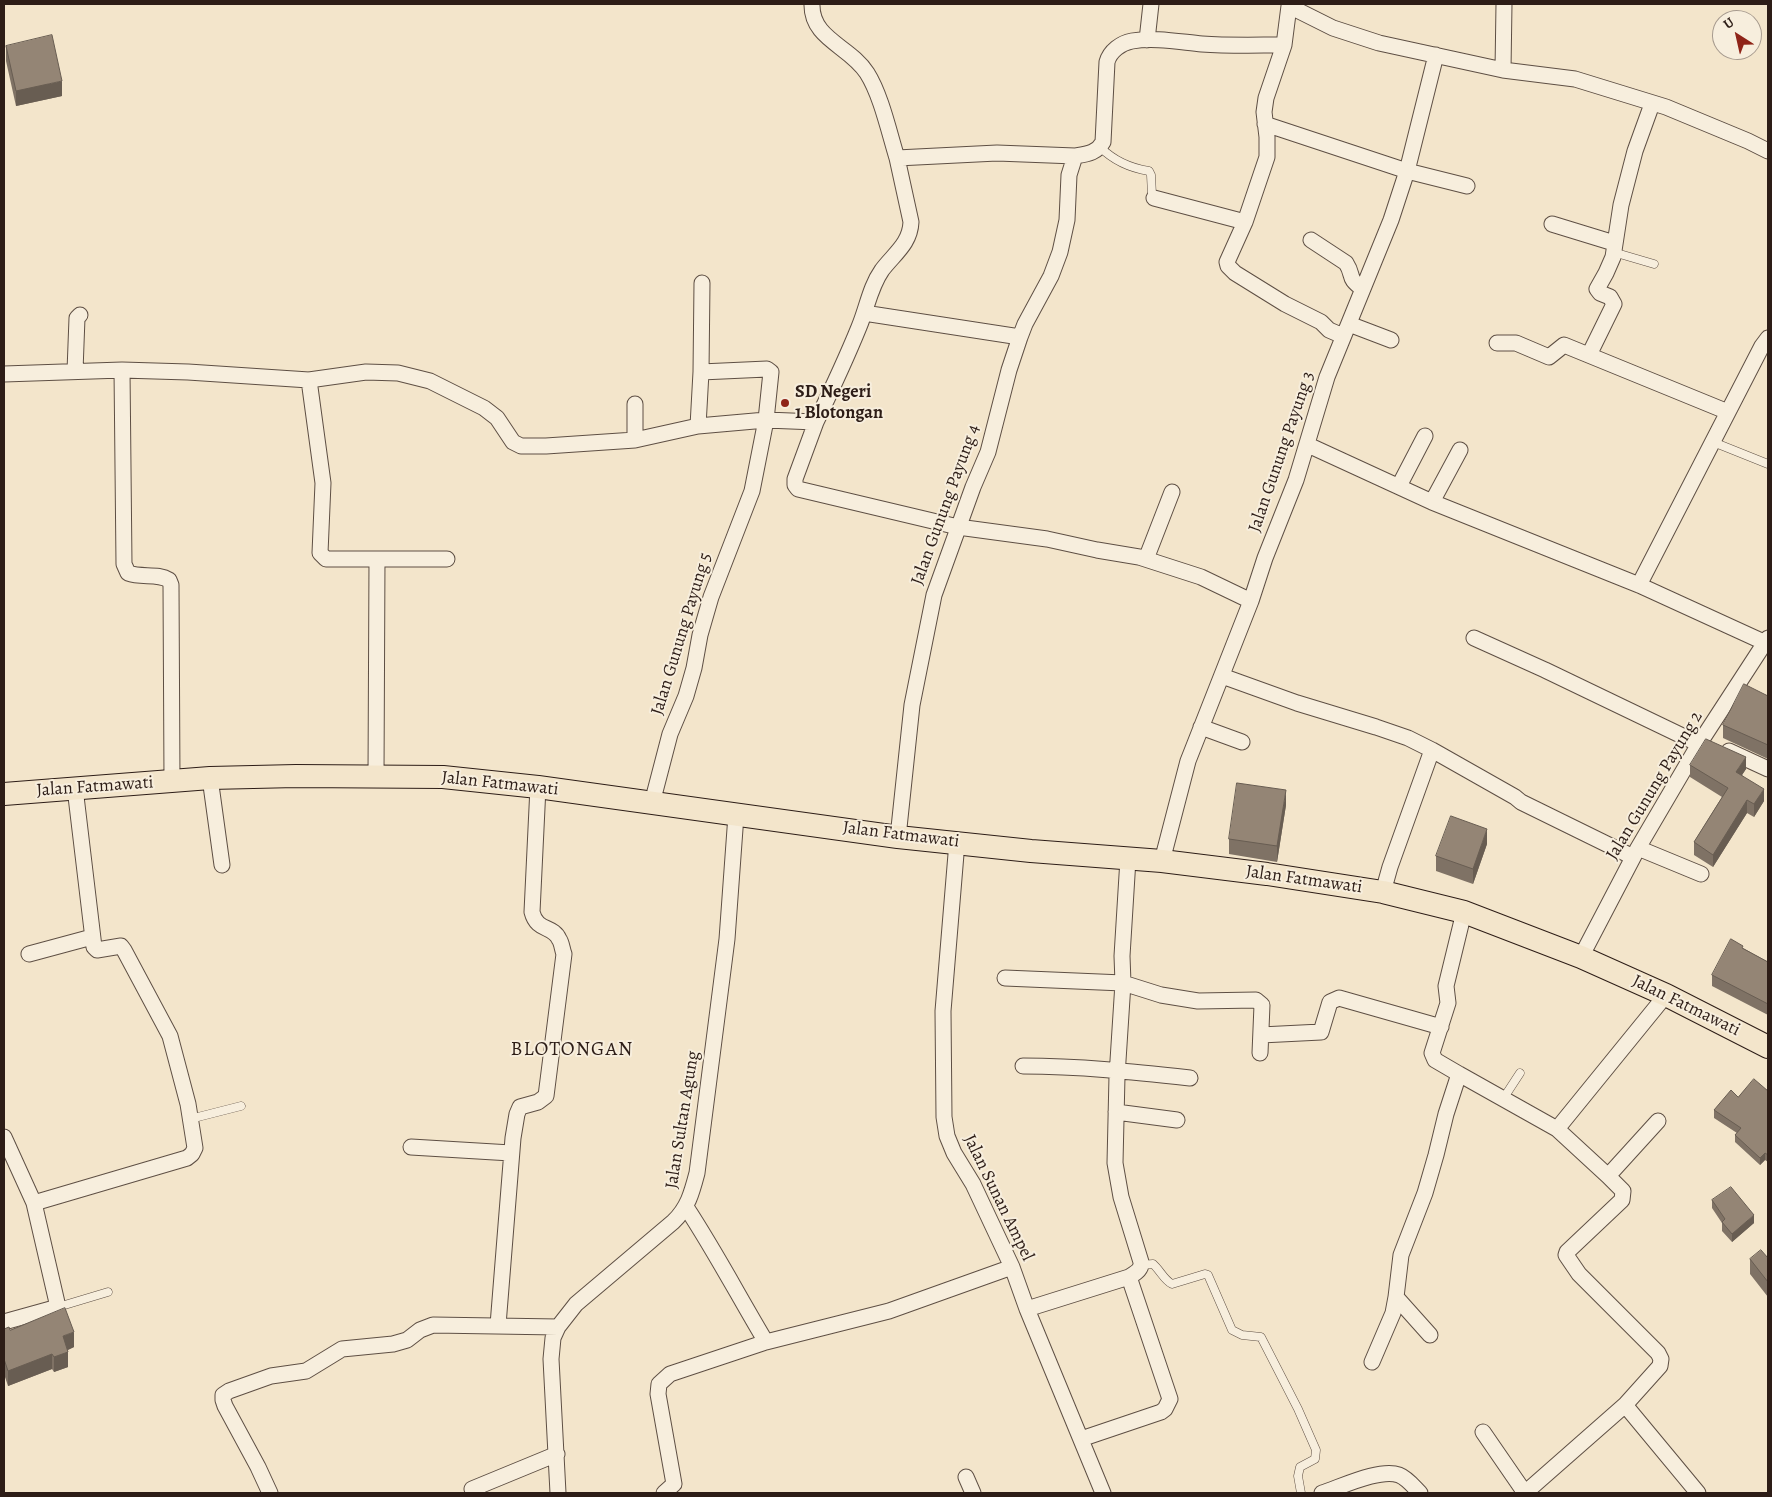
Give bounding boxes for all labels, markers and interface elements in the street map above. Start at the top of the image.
north arrow [1712,10,1762,60]
text: U [1719,13,1738,34]
street label: Jalan Gunung Payung 3 [1244,369,1320,535]
place label: SD Negeri 1 Blotongan [795,382,883,424]
marker: SD Negeri 1 Blotongan [779,397,791,409]
street label: Jalan Gunung Payung 4 [907,422,985,588]
street label: Jalan Gunung Payung 5 [647,550,717,718]
street label: Jalan Gunung Payung 2 [1602,708,1708,864]
street label: Jalan Fatmawati [440,767,560,801]
street label: Jalan Fatmawati [36,772,154,802]
street label: Jalan Fatmawati [841,817,961,853]
street label: Jalan Fatmawati [1244,861,1364,899]
street label: Jalan Fatmawati [1628,971,1744,1041]
district label: BLOTONGAN [509,1038,635,1062]
street label: Jalan Sultan Agung [661,1049,705,1191]
street label: Jalan Sunan Ampel [958,1131,1038,1265]

